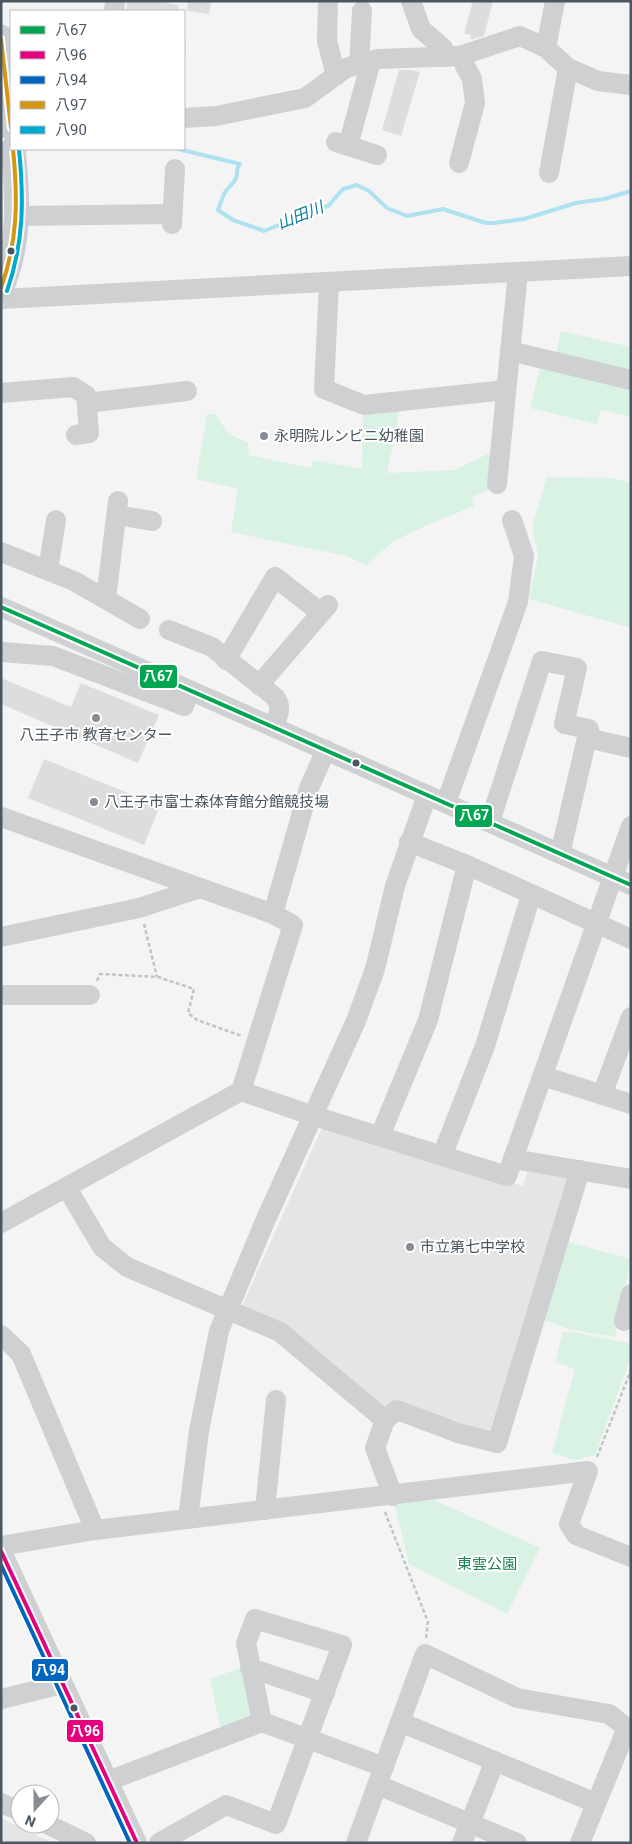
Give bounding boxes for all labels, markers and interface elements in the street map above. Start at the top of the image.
legend [10,10,185,150]
text: 八67 [55,21,87,39]
text: 八96 [55,46,87,64]
text: 八94 [55,71,87,89]
text: 八97 [55,96,87,114]
text: 八90 [55,121,87,139]
water label: 山田川 [274,197,328,233]
unlabelled marker [6,246,16,256]
place label: 永明院ルンビニ幼稚園 [274,427,424,445]
marker: 永明院ルンビニ幼稚園 [258,430,270,442]
line badge: 八67 [139,664,178,689]
text: 八67 [143,668,173,684]
marker: 八王子市 教育センター [90,712,102,724]
place label: 八王子市 教育センター [19,726,173,744]
unlabelled marker [351,758,361,768]
place label: 八王子市富士森体育館分館競技場 [104,793,329,811]
marker: 八王子市富士森体育館分館競技場 [88,796,100,808]
line badge: 八67 [454,804,493,828]
text: 八67 [459,807,489,823]
place label: 市立第七中学校 [420,1238,525,1256]
marker: 市立第七中学校 [404,1241,416,1253]
park label: 東雲公園 [457,1555,517,1573]
line badge: 八94 [31,1658,69,1682]
text: 八94 [35,1662,65,1678]
unlabelled marker [69,1703,79,1713]
line badge: 八96 [66,1719,104,1743]
text: 八96 [70,1723,100,1739]
north arrow [10,1784,60,1834]
text: N [23,1812,38,1830]

